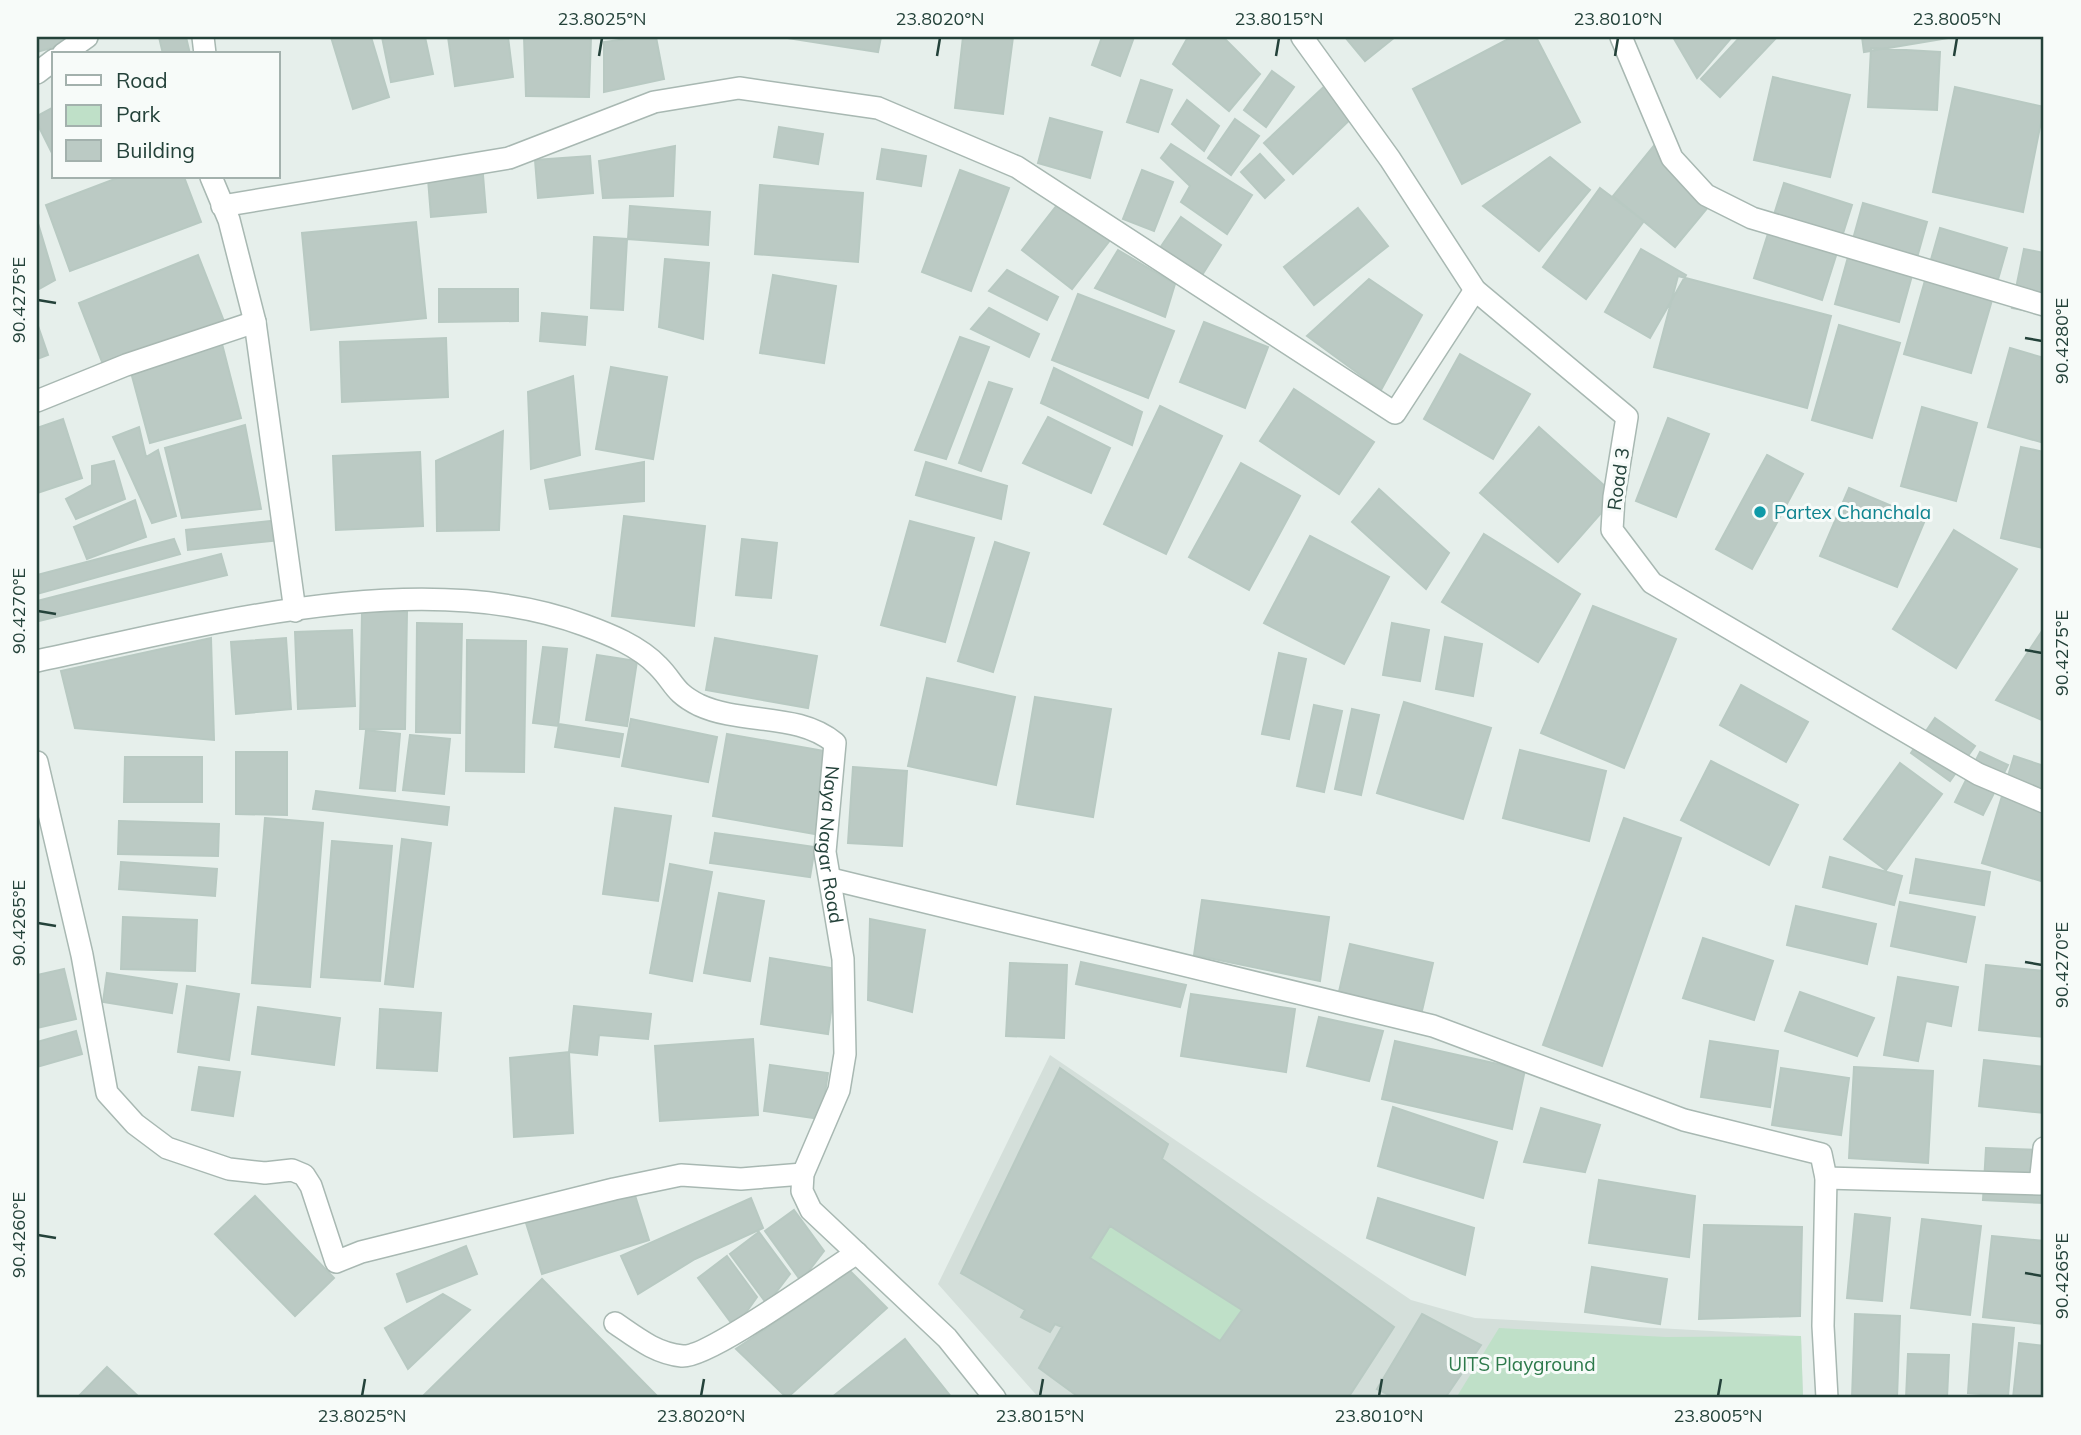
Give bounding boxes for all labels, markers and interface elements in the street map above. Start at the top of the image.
text: 23.8025°N [557,7,647,30]
text: 23.8020°N [895,7,985,30]
text: 23.8015°N [1234,7,1324,30]
text: 23.8010°N [1573,7,1663,30]
text: 23.8005°N [1912,7,2002,30]
legend [52,52,280,178]
text: Road [116,67,167,93]
text: Park [116,101,160,127]
text: Building [116,137,195,163]
text: 90.4275°E [7,257,30,343]
text: 90.4280°E [2050,298,2073,384]
street label: Road 3 [1602,446,1634,512]
place label: Partex Chanchala [1774,500,1931,524]
marker: Partex Chanchala [1752,504,1768,520]
text: 90.4270°E [7,568,30,654]
text: 90.4275°E [2050,610,2073,696]
street label: Naya Nagar Road [813,765,849,925]
text: 90.4265°E [7,880,30,966]
text: 90.4270°E [2050,922,2073,1008]
text: 90.4260°E [7,1192,30,1278]
text: 90.4265°E [2050,1233,2073,1319]
park label: UITS Playground [1448,1352,1596,1376]
text: 23.8025°N [317,1404,407,1427]
text: 23.8020°N [656,1404,746,1427]
text: 23.8015°N [995,1404,1085,1427]
text: 23.8010°N [1334,1404,1424,1427]
text: 23.8005°N [1673,1404,1763,1427]

